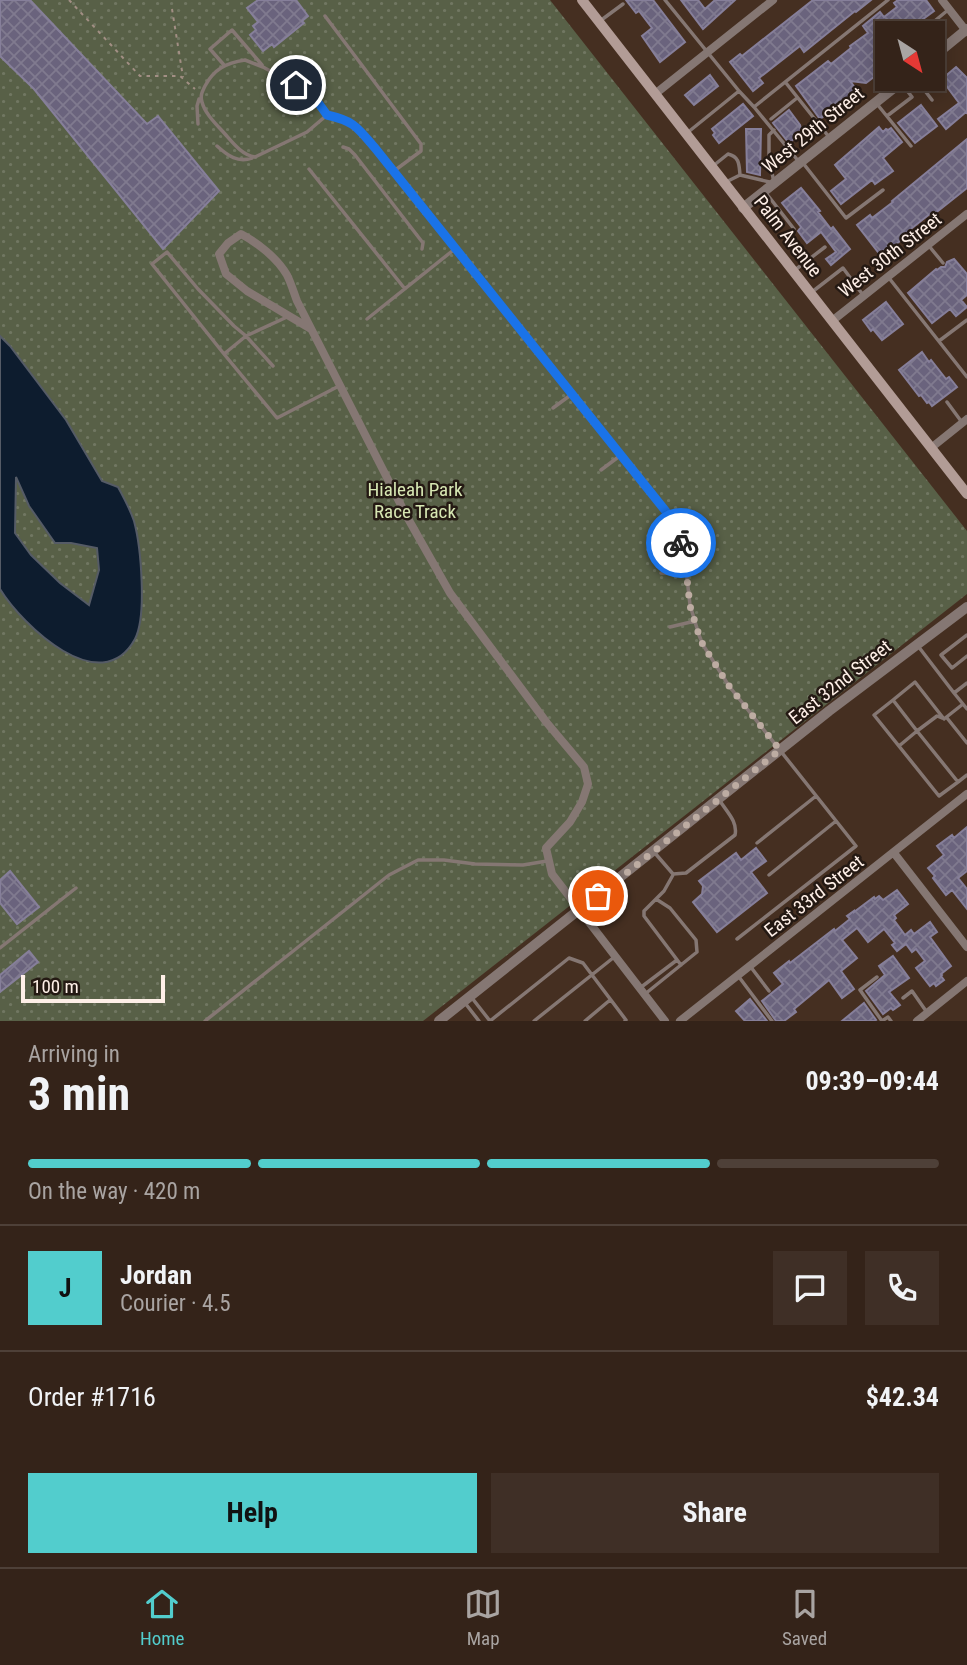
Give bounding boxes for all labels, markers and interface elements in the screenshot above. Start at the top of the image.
north arrow [875,21,945,91]
map controls [875,21,945,91]
pin [266,55,326,115]
icon: home [277,66,315,104]
street label: West 29th Street [758,82,868,178]
street label: Palm Avenue [749,191,827,281]
street label: West 30th Street [834,208,946,302]
park label: Hialeah Park Race Track [367,478,463,523]
courier [646,508,716,578]
icon: bike [662,524,700,562]
street label: East 32nd Street [784,635,896,729]
street label: East 33rd Street [760,850,868,942]
pin [568,866,628,926]
icon: bag [579,877,617,915]
scale bar [21,972,164,1004]
text: 100 m [32,975,79,998]
text: Arriving in [28,1041,120,1068]
text: 09:39–09:44 [805,1066,939,1096]
text: 3 min [28,1067,130,1121]
text: On the way · 420 m [28,1178,200,1205]
button: chat [773,1251,847,1325]
button: phone [865,1251,939,1325]
text: Jordan [120,1260,192,1290]
text: J [59,1273,71,1303]
text: Courier · 4.5 [120,1290,231,1317]
text: Order #1716 [28,1382,156,1412]
text: $42.34 [866,1382,939,1412]
button: Help [28,1473,477,1553]
button: Share [491,1473,939,1553]
tab: Home [140,1585,184,1650]
tab: Map [464,1585,502,1650]
tab: Saved [782,1585,827,1650]

